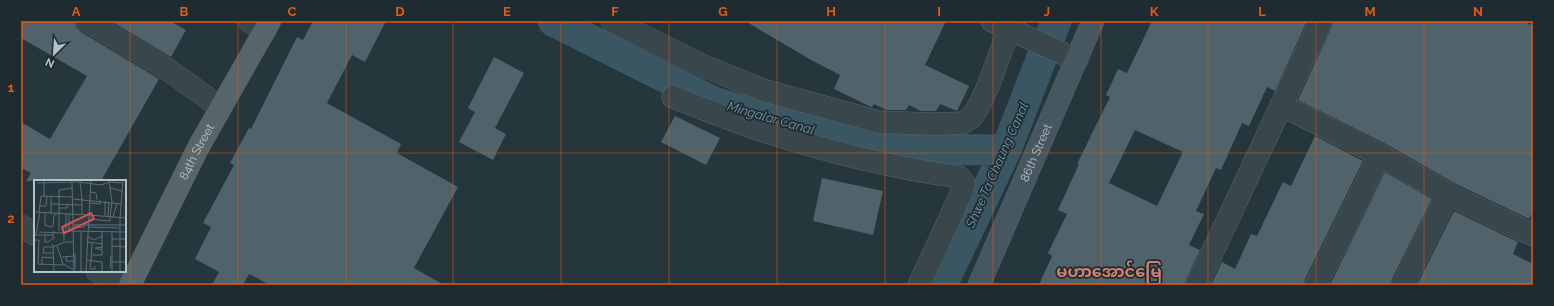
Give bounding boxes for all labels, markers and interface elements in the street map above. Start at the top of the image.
text: A [72,4,81,19]
text: B [180,4,189,19]
text: C [288,4,297,19]
text: D [395,4,405,19]
text: E [503,4,511,19]
text: F [611,4,619,19]
text: G [718,4,728,19]
text: H [826,4,836,19]
text: I [937,4,941,19]
text: J [1044,4,1050,19]
text: K [1150,4,1159,19]
text: L [1258,4,1266,19]
text: M [1364,4,1376,19]
text: N [1473,4,1483,19]
north arrow [34,34,74,74]
text: N [43,55,57,70]
text: 1 [8,80,15,95]
water label: Mingalar Canal [726,98,817,138]
water label: Shwe Ta Chaung Canal [962,100,1032,231]
street label: 84th Street [176,121,217,182]
street label: 86th Street [1017,122,1055,184]
inset map [34,180,126,272]
text: 2 [7,211,15,226]
district label: မဟာအောင်မြေ [1056,260,1162,285]

